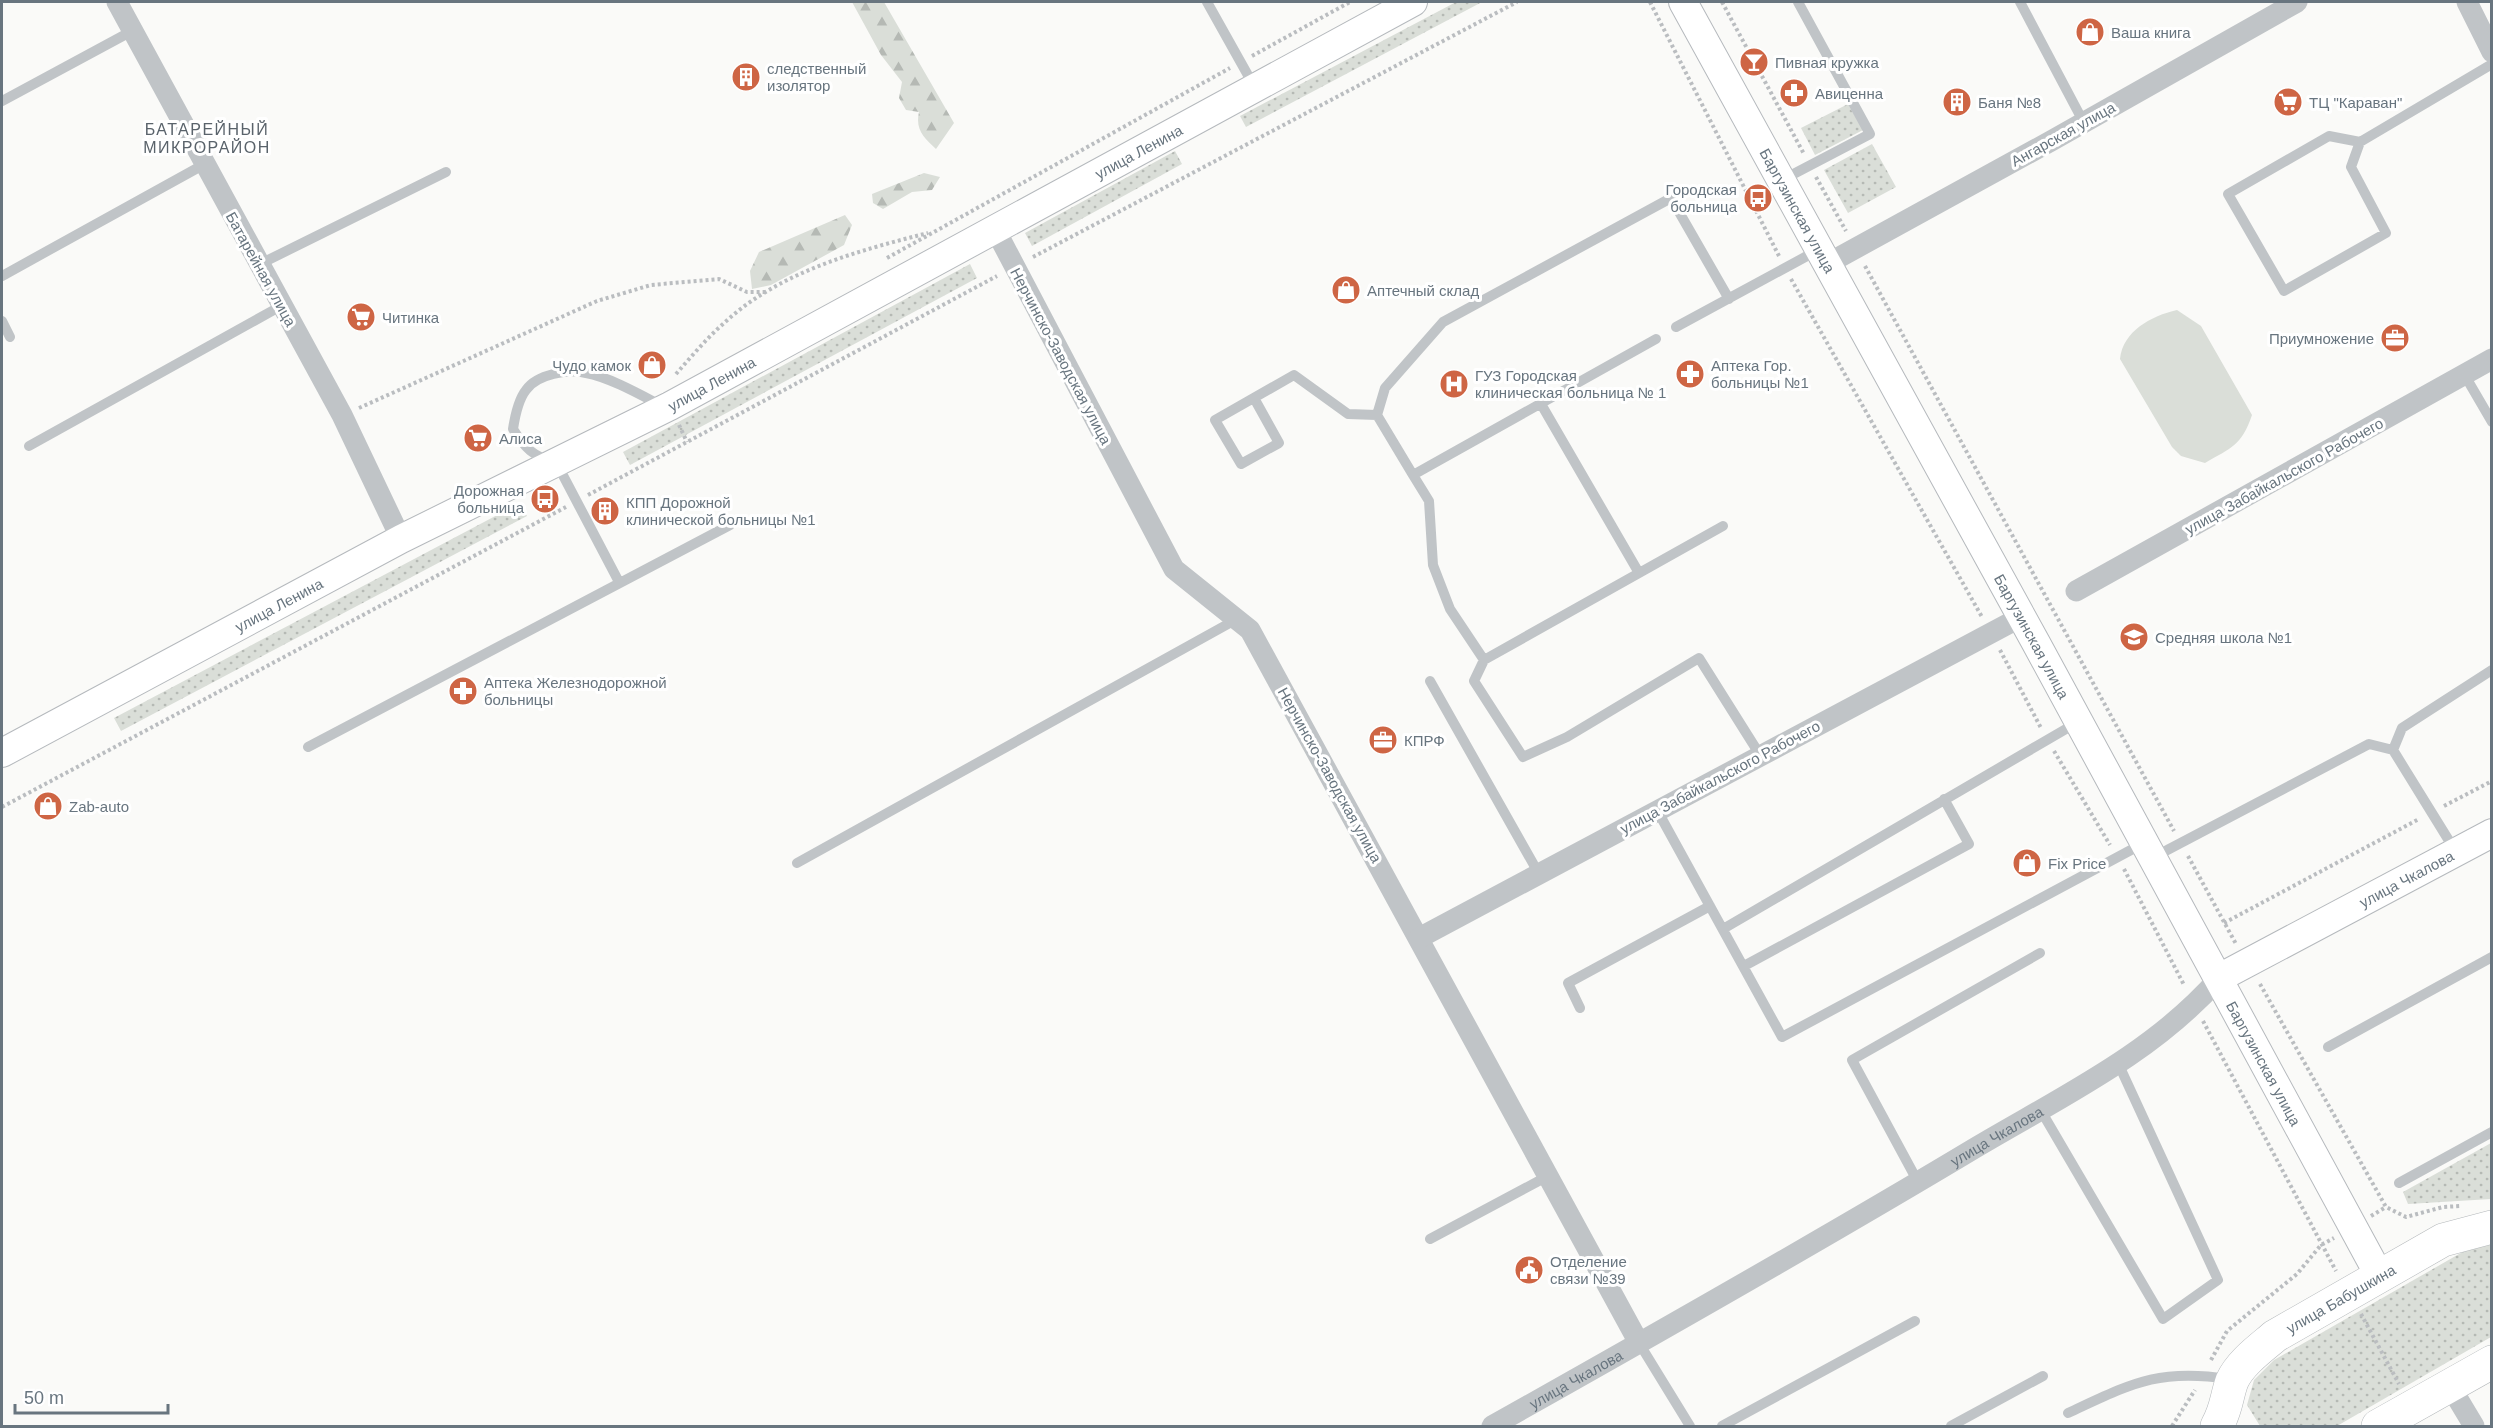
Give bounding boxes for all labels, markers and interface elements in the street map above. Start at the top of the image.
shop icon: Ваша книга [2074,16,2106,48]
place label: Ваша книга [2111,24,2191,41]
bar icon: Пивная кружка [1738,46,1770,78]
place label: Пивная кружка [1775,54,1879,71]
place label: следственный изолятор [767,60,866,94]
building icon: следственный изолятор [730,61,762,93]
pharmacy icon: Авиценна [1778,77,1810,109]
place label: Авиценна [1815,85,1884,102]
building icon: Баня №8 [1941,86,1973,118]
supermarket icon: ТЦ "Караван" [2272,86,2304,118]
place label: Баня №8 [1978,94,2041,111]
place label: ТЦ "Караван" [2309,94,2402,111]
street label: Ангарская улица [2008,98,2119,170]
district label: БАТАРЕЙНЫЙ МИКРОРАЙОН [143,120,271,156]
street label: улица Ленина [1092,120,1186,182]
street label: Баргузинская улица [1757,145,1839,276]
place label: Городская больница [1666,181,1738,215]
bus stop icon: Городская больница [1742,182,1774,214]
street label: Батарейная улица [223,209,300,330]
street label: Нерчинско-Заводская улица [1007,265,1115,448]
shop icon: Аптечный склад [1330,274,1362,306]
place label: Аптечный склад [1367,282,1479,299]
supermarket icon: Читинка [345,301,377,333]
place label: Читинка [382,309,440,326]
office icon: Приумножение [2379,322,2411,354]
place label: Приумножение [2269,330,2374,347]
shop icon: Чудо камок [636,349,668,381]
street label: улица Ленина [665,353,759,414]
place label: Чудо камок [552,357,631,374]
place label: Аптека Гор. больницы №1 [1711,357,1809,391]
pharmacy icon: Аптека Гор. больницы №1 [1674,358,1706,390]
place label: ГУЗ Городская клиническая больница № 1 [1475,367,1666,401]
hospital icon: ГУЗ Городская клиническая больница № 1 [1438,368,1470,400]
street label: улица Забайкальского Рабочего [2182,414,2386,538]
supermarket icon: Алиса [462,422,494,454]
place label: Алиса [499,430,543,447]
place label: Дорожная больница [454,482,525,516]
bus stop icon: Дорожная больница [529,483,561,515]
place label: КПП Дорожной клинической больницы №1 [626,494,816,528]
building icon: КПП Дорожной клинической больницы №1 [589,495,621,527]
street label: Баргузинская улица [1991,571,2073,702]
street label: улица Ленина [232,574,326,635]
school or university icon: Средняя школа №1 [2118,621,2150,653]
place label: Средняя школа №1 [2155,629,2292,646]
place label: Аптека Железнодорожной больницы [484,674,667,708]
pharmacy icon: Аптека Железнодорожной больницы [447,675,479,707]
street label: Нерчинско-Заводская улица [1275,685,1386,866]
street label: улица Забайкальского Рабочего [1617,717,1823,837]
office icon: КПРФ [1367,724,1399,756]
place label: КПРФ [1404,732,1445,749]
shop icon: Zab-auto [32,790,64,822]
place label: Zab-auto [69,798,129,815]
street label: улица Чкалова [2356,846,2457,910]
shop icon: Fix Price [2011,847,2043,879]
place label: Fix Price [2048,855,2106,872]
street label: Баргузинская улица [2223,998,2305,1129]
street label: улица Чкалова [1947,1102,2046,1169]
place label: Отделение связи №39 [1550,1253,1627,1287]
public building icon: Отделение связи №39 [1513,1254,1545,1286]
street label: улица Бабушкина [2283,1260,2399,1336]
street label: улица Чкалова [1526,1346,1626,1412]
scale bar [15,1377,168,1415]
text: 50 m [24,1388,64,1408]

